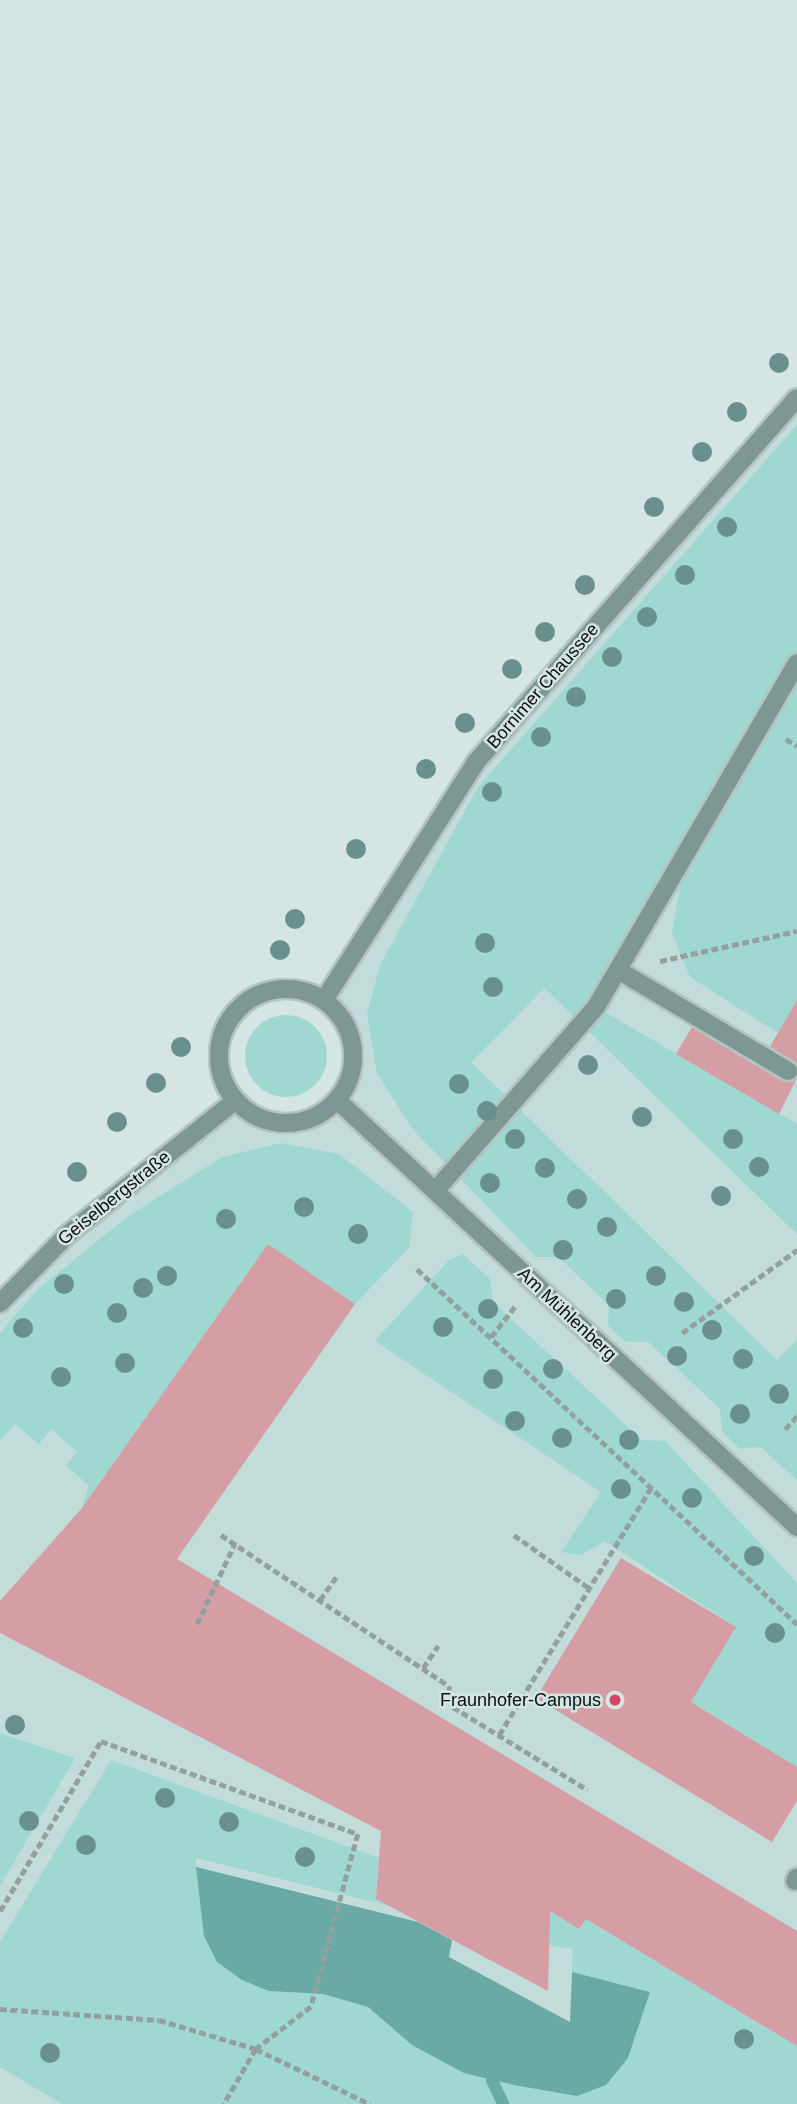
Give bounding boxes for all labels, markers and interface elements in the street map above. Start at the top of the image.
street label: Bornimer Chaussee [483,619,603,753]
street label: Geiselbergstraße [54,1146,174,1250]
street label: Am Mühlenberg [513,1263,621,1365]
place label: Fraunhofer-Campus [440,1689,601,1711]
marker: Fraunhofer-Campus [607,1692,623,1708]

